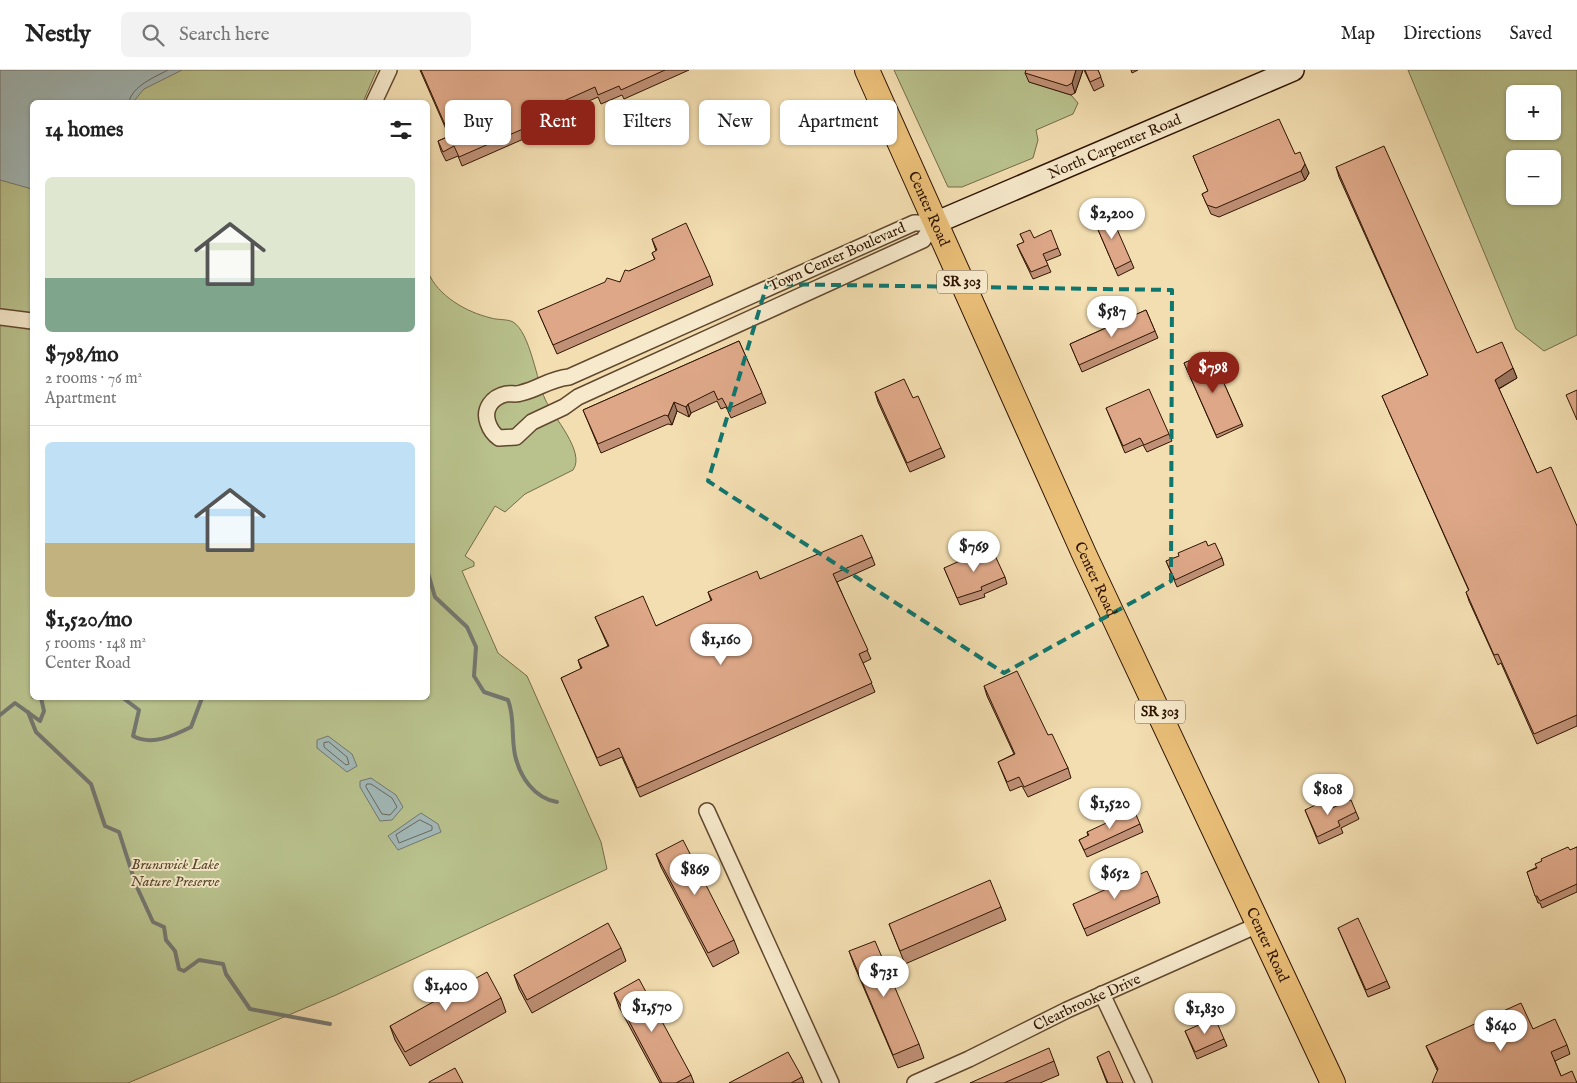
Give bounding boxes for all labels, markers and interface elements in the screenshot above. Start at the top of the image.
search box [121,12,471,57]
text: Nestly [25,19,91,50]
icon: search [139,21,167,49]
text: Search here [179,23,269,47]
text: Map [1341,23,1375,46]
text: Directions [1403,23,1481,46]
text: Saved [1509,23,1552,46]
map controls [1506,85,1561,205]
button: + [1506,85,1561,140]
chip: Buy [445,100,511,145]
chip: Rent [521,100,595,145]
chip: Filters [605,100,689,145]
chip: New [699,100,770,145]
chip: Apartment [780,100,897,145]
street label: North Carpenter Road [1045,109,1185,183]
icon: filters [387,116,415,144]
text: 14 homes [45,117,123,144]
button: − [1506,150,1561,205]
street label: Center Road [904,168,955,250]
pin: $2,200 [1071,198,1153,240]
text: $2,200 [1090,204,1134,224]
icon: home [185,209,275,299]
street label: Town Center Boulevard [765,218,909,296]
road number: SR 303 [937,270,987,293]
pin: $587 [1082,296,1142,338]
text: $587 [1098,302,1126,322]
text: $798/mo [45,342,118,369]
pin: $798 [1183,352,1243,394]
text: $798 [1198,358,1228,378]
text: 2 rooms · 76 m² [45,369,142,389]
text: Apartment [45,389,116,409]
icon: home [185,475,275,565]
pin: $769 [944,530,1004,573]
text: $769 [959,537,989,557]
street label: Center Road [1070,539,1122,620]
text: $1,520/mo [45,607,132,634]
pin: $1,160 [680,624,762,666]
text: $1,160 [701,630,741,650]
text: 5 rooms · 148 m² [45,634,146,654]
text: Center Road [45,654,131,674]
road number: SR 303 [1135,700,1185,724]
pin: $808 [1298,774,1358,816]
text: $808 [1313,780,1343,800]
pin: $1,520 [1069,788,1151,830]
text: $1,520 [1090,794,1130,814]
pin: $869 [665,854,725,896]
park label: Brunswick Lake Nature Preserve [131,855,219,891]
pin: $652 [1085,858,1145,900]
text: $869 [681,860,709,880]
text: $652 [1101,864,1129,884]
street label: Center Road [1242,904,1294,986]
pin: $731 [854,956,914,998]
text: $731 [870,962,898,982]
street label: Clearbrooke Drive [1030,969,1144,1035]
pin: $1,400 [405,970,487,1012]
text: $1,400 [424,976,468,996]
pin: $1,570 [611,990,693,1033]
pin: $1,830 [1164,992,1246,1035]
text: $1,570 [632,997,672,1017]
text: $1,830 [1185,999,1225,1019]
pin: $640 [1471,1010,1531,1052]
text: $640 [1485,1016,1517,1036]

